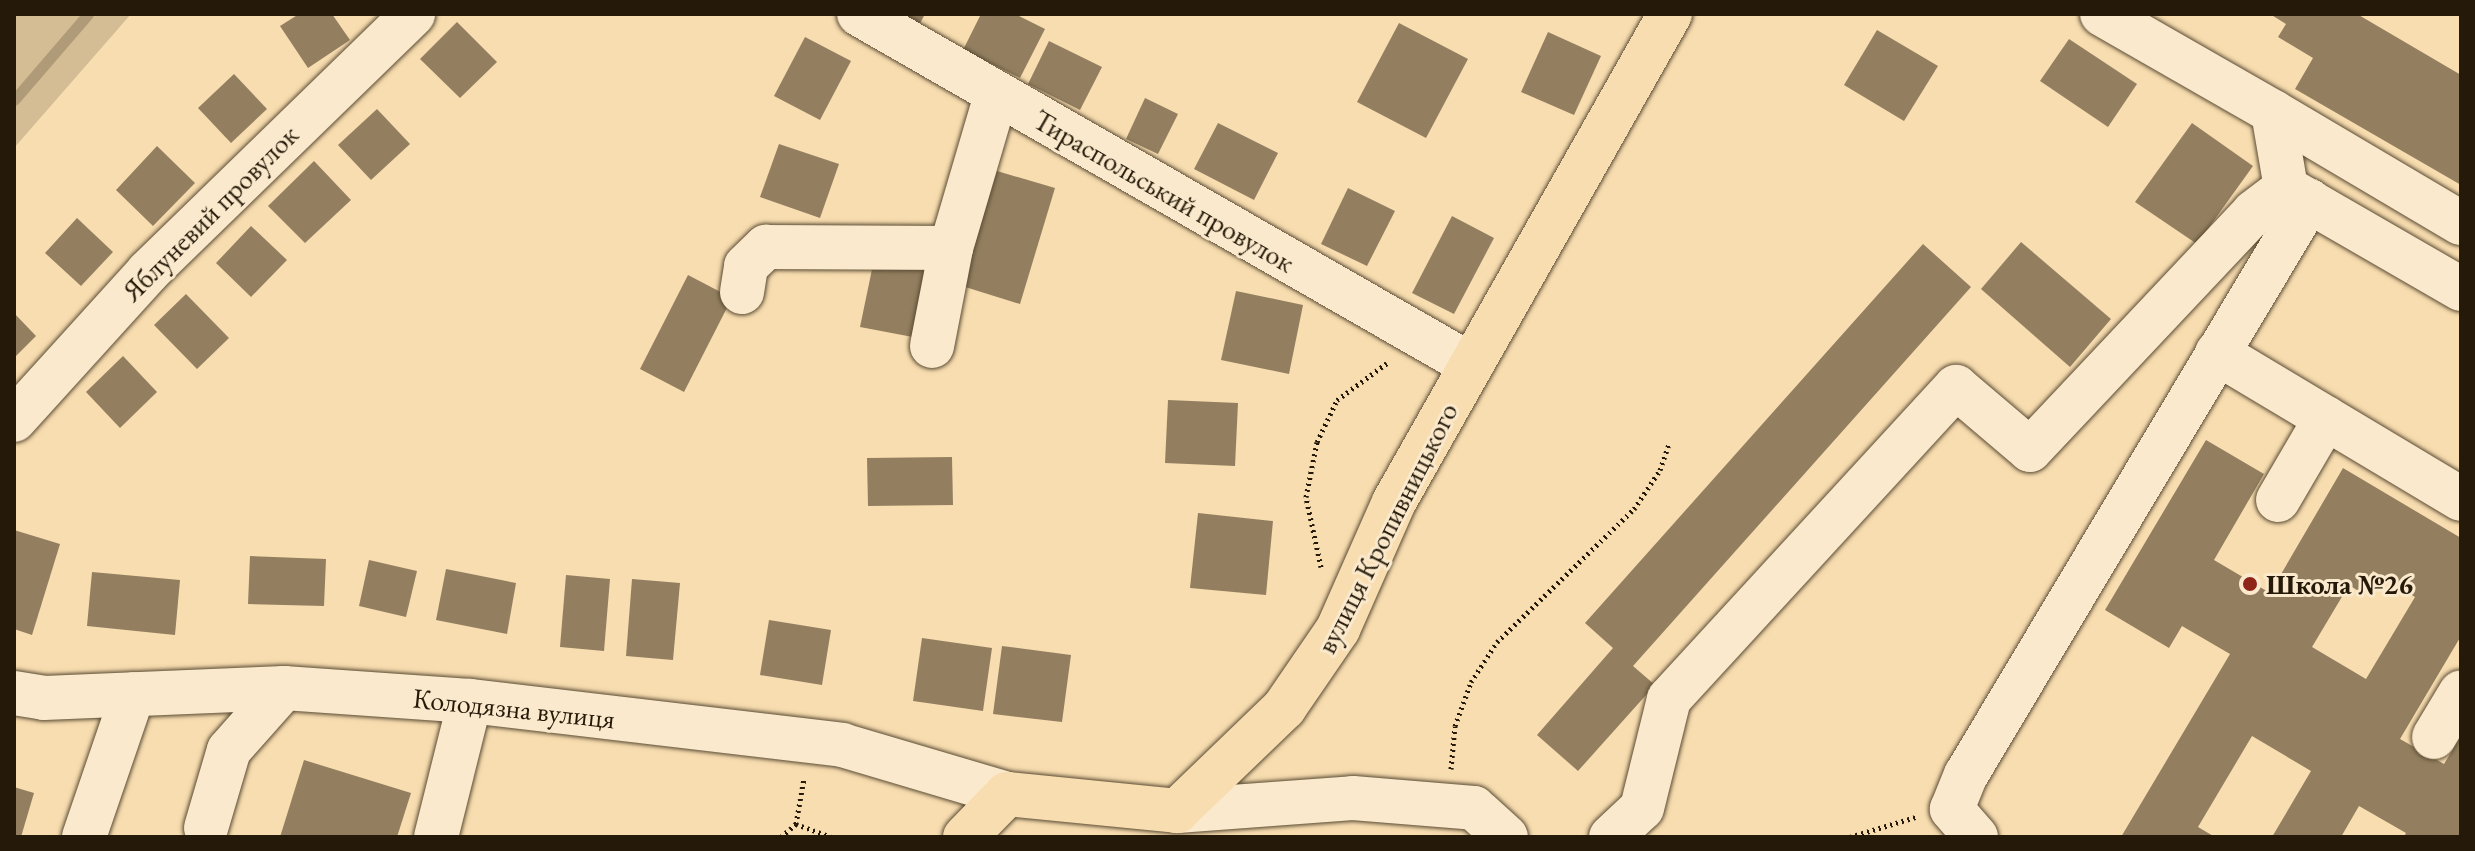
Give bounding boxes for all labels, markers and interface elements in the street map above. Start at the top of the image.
street label: Тираспольський провулок [1028,103,1300,279]
street label: Яблуневий провулок [115,118,305,308]
street label: вулиця Кропивницького [1309,397,1465,659]
place label: Школа №26 [2266,567,2413,601]
marker: Школа №26 [2241,575,2259,593]
street label: Колодязна вулиця [411,681,617,735]

